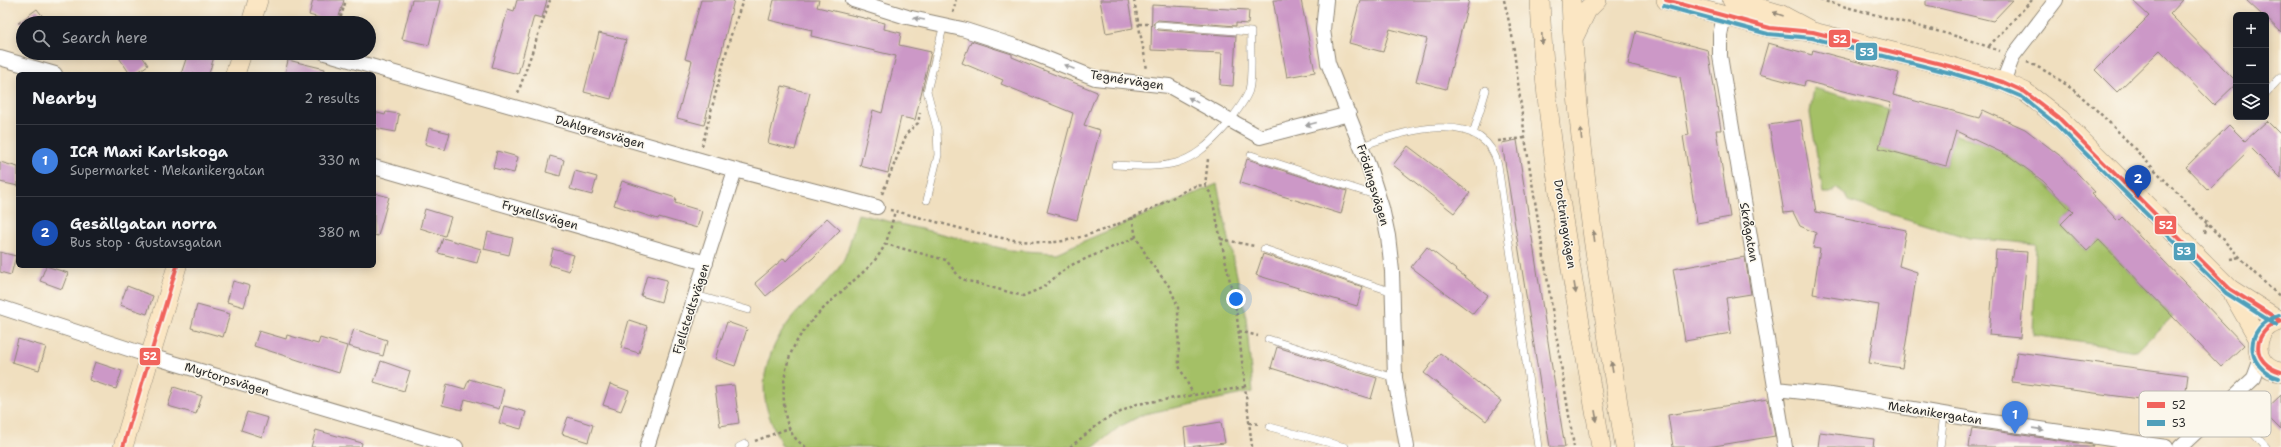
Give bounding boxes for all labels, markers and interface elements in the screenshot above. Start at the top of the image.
one-way arrow [1771,11,1783,17]
map controls [2233,12,2269,120]
button: + [2233,12,2269,48]
search box [16,16,376,60]
one-way arrow [913,16,925,22]
icon: search [30,27,52,49]
text: Search here [62,28,148,48]
line badge: 52 [1828,29,1851,48]
text: 52 [1833,32,1847,47]
one-way arrow [1538,33,1545,45]
line badge: 53 [1855,42,1878,61]
text: 53 [1860,45,1875,60]
button: − [2233,48,2269,84]
one-way arrow [1062,64,1074,70]
street label: Tegnérvägen [1089,66,1165,94]
button: layers [2233,84,2269,120]
text: Nearby [32,87,97,109]
text: 2 results [304,90,360,107]
one-way arrow [1187,96,1199,103]
street label: Dahlgrensvägen [553,112,647,152]
one-way arrow [1305,121,1317,127]
one-way arrow [1578,128,1584,140]
text: ICA Maxi Karlskoga [70,142,228,162]
street label: Frödingsvägen [1353,142,1393,228]
text: 1 [42,152,48,169]
text: 330 m [318,152,360,169]
text: Supermarket · Mekanikergatan [70,162,265,179]
pin: 2 [2125,165,2151,198]
street label: Drottningvägen [1550,178,1580,270]
street label: Fryxellsvägen [500,196,580,234]
street label: Skrågatan [1736,201,1762,263]
text: Gesällgatan norra [70,214,217,234]
line badge: 52 [2154,215,2177,235]
text: 52 [2159,218,2173,233]
text: 2 [40,224,50,241]
text: 380 m [318,224,360,241]
one-way arrow [1591,230,1597,242]
text: Bus stop · Gustavsgatan [70,234,222,251]
line badge: 53 [2173,242,2196,261]
text: 53 [2177,244,2192,259]
street label: Fjellstedtsvägen [669,262,713,356]
one-way arrow [1572,282,1578,294]
your location [1226,289,1246,309]
line badge: 52 [139,347,161,366]
text: 52 [143,349,157,364]
street label: Myrtorpsvägen [183,358,271,400]
one-way arrow [1609,361,1615,373]
legend [2139,391,2271,437]
street label: Mekanikergatan [1887,398,1983,428]
text: 52 [2172,398,2186,413]
pin: 1 [2002,401,2028,434]
one-way arrow [1593,410,1599,422]
text: 53 [2172,416,2186,431]
one-way arrow [2032,426,2044,432]

